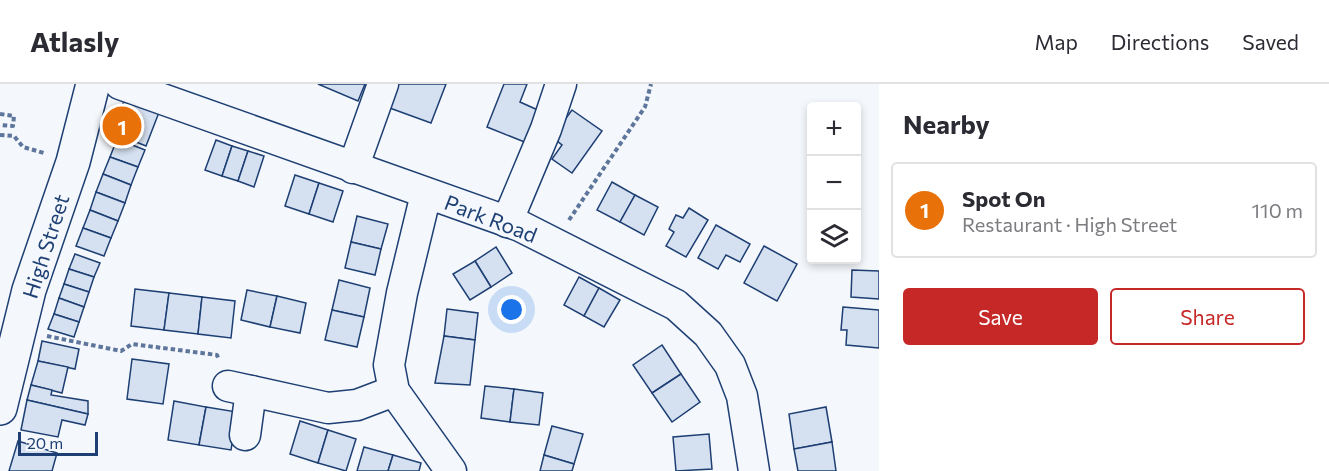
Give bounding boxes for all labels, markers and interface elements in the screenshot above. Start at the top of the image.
text: Atlasly [30,24,119,58]
text: Map [1035,29,1078,54]
text: Directions [1111,29,1209,54]
text: Saved [1242,29,1299,54]
map controls [807,102,861,264]
button: + [807,102,861,156]
pin: 1 [102,104,142,148]
text: Nearby [903,108,990,139]
button: − [807,156,861,210]
text: Spot On [962,185,1045,212]
street label: Park Road [441,189,541,247]
street label: High Street [16,191,74,301]
text: 1 [920,198,929,222]
text: 110 m [1252,198,1303,222]
button: layers [807,210,861,264]
text: Restaurant · High Street [962,212,1177,236]
button: Save [903,288,1098,345]
button: Share [1110,288,1305,345]
your location [497,295,526,324]
scale bar [18,429,98,456]
text: 20 m [27,433,63,452]

